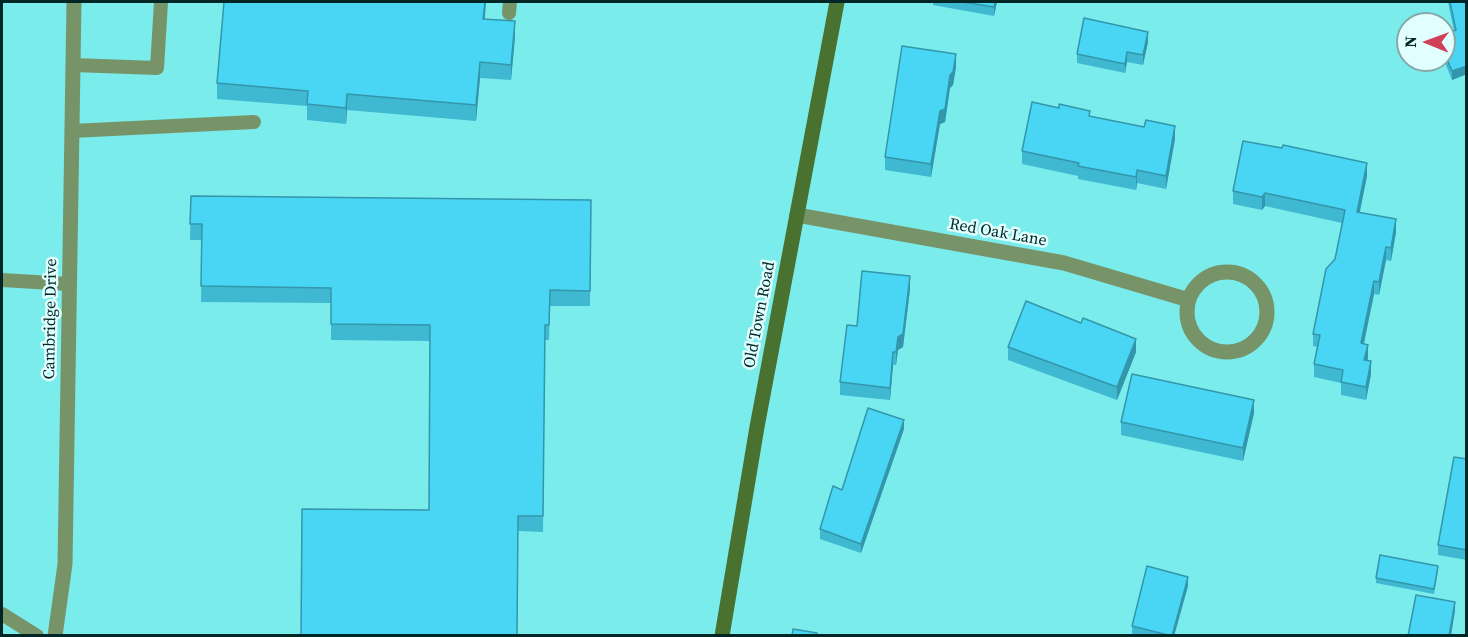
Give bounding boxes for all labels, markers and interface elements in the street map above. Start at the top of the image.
north arrow [1396,12,1456,72]
text: N [1399,36,1421,48]
street label: Red Oak Lane [948,215,1048,251]
street label: Cambridge Drive [40,258,62,380]
street label: Old Town Road [740,260,780,370]

